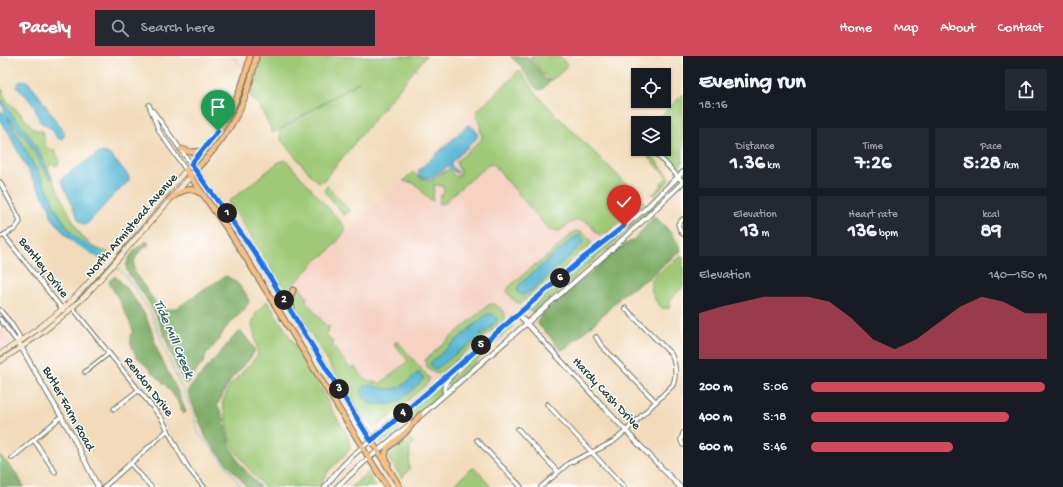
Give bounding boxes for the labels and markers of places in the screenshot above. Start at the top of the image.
pin [201,90,235,131]
pin [607,185,641,226]
pin: 1 [217,203,237,223]
pin: 6 [550,268,570,288]
pin: 2 [274,290,294,310]
pin: 5 [471,335,491,355]
pin: 3 [329,379,349,399]
pin: 4 [393,403,413,423]

